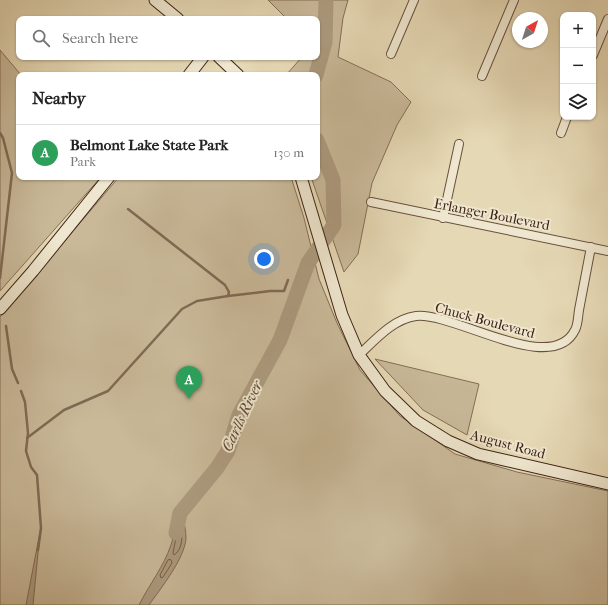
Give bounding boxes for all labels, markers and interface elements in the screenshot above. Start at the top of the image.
north arrow [512,12,548,48]
map controls [560,12,596,120]
button: + [560,12,596,48]
search box [16,16,320,60]
icon: search [30,27,52,49]
text: Search here [62,29,138,47]
button: − [560,48,596,84]
button: layers [560,84,596,120]
text: Nearby [32,88,86,108]
text: Belmont Lake State Park [70,136,228,154]
text: A [41,145,49,160]
text: 130 m [273,145,304,160]
text: Park [70,154,96,169]
street label: Erlanger Boulevard [433,195,552,234]
your location [254,249,274,269]
street label: Chuck Boulevard [433,299,537,342]
pin: A [176,366,202,399]
water label: Carlls River [218,377,267,454]
street label: August Road [468,426,548,463]

